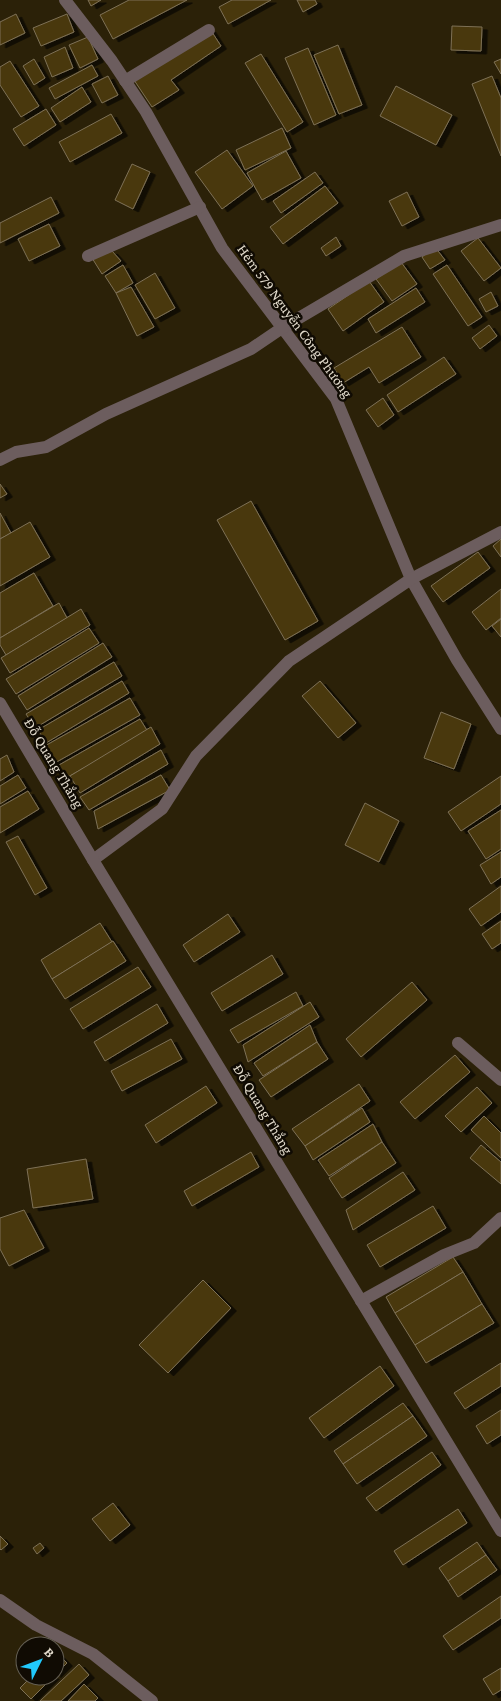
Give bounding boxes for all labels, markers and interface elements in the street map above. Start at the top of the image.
street label: Hẻm 579 Nguyễn Công Phương [233,241,356,401]
street label: Đỗ Quang Thắng [20,715,87,811]
street label: Đỗ Quang Thắng [229,1061,296,1157]
north arrow [15,1636,65,1686]
text: B [41,1644,58,1661]

